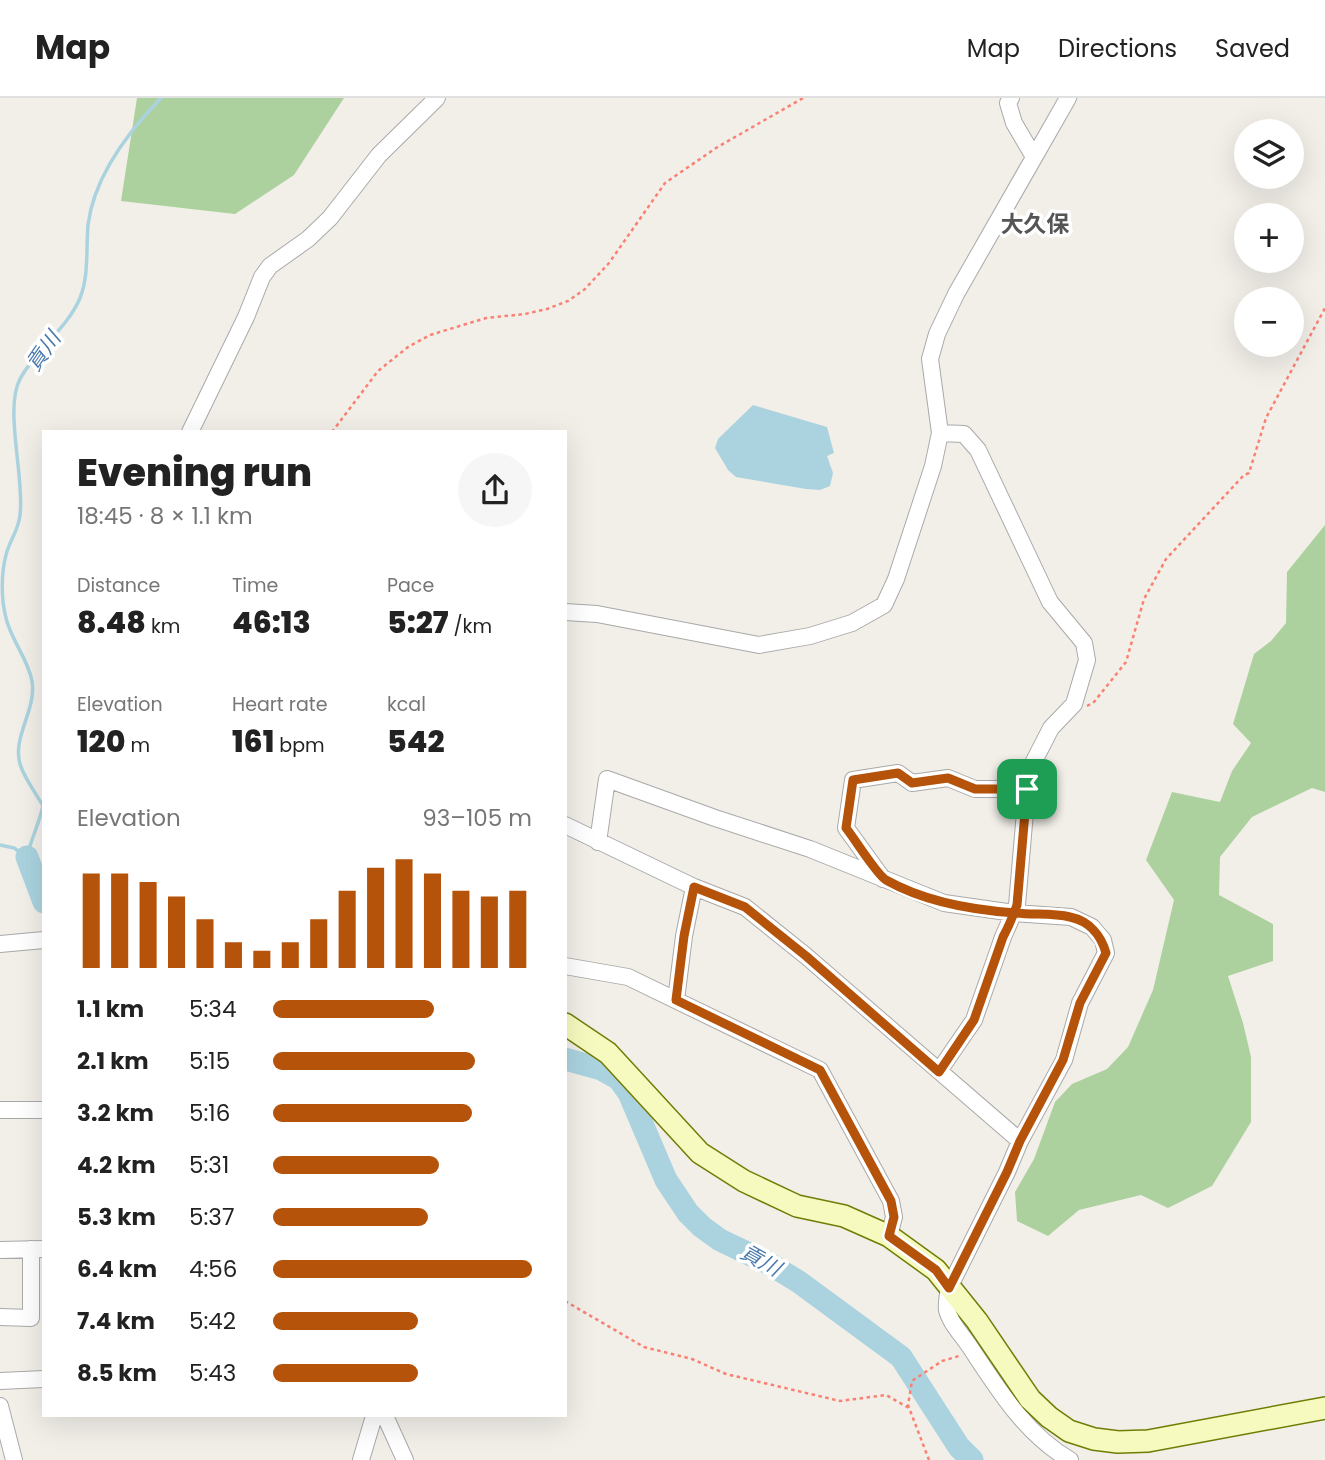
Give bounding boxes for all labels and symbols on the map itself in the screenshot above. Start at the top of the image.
district label: 大久保 [1001,208,1070,240]
water label: 貢川 [19,324,68,377]
pin [997,759,1057,819]
water label: 貢川 [736,1237,788,1284]

